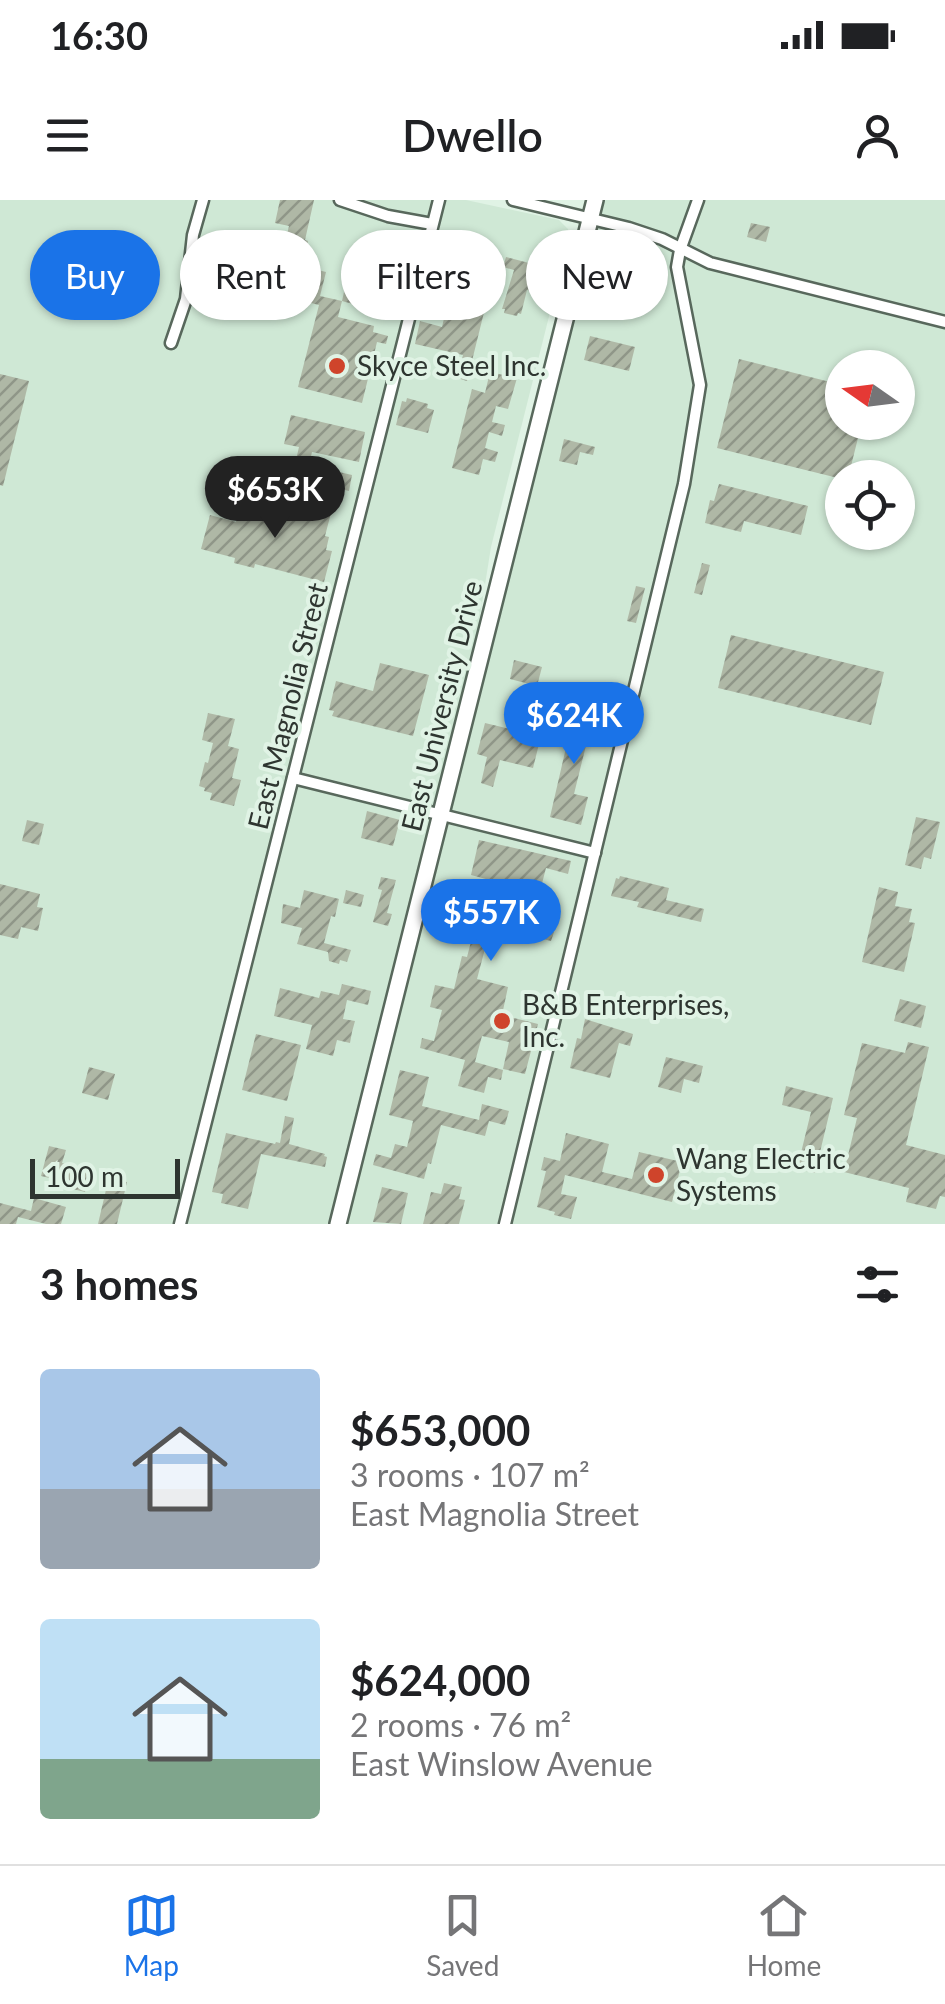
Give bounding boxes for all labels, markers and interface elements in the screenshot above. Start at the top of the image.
text: 16:30 [50,12,148,58]
icon: menu [40,108,95,163]
text: Dwello [402,108,543,162]
icon: person [850,108,905,163]
chip: Buy [30,230,160,320]
chip: Rent [180,230,321,320]
chip: Filters [341,230,506,320]
chip: New [526,230,668,320]
place label: Skyce Steel Inc. [357,348,546,382]
north arrow [825,350,915,440]
map controls [825,350,915,550]
marker: Skyce Steel Inc. [326,355,348,377]
pin: $653K [205,456,345,541]
button: locate [825,460,915,550]
text: $653K [227,469,323,508]
street label: East University Drive [393,577,489,835]
street label: East Magnolia Street [240,579,334,833]
pin: $624K [504,682,644,767]
text: $624K [526,695,622,734]
pin: $557K [421,879,561,964]
text: $557K [443,892,539,931]
place label: B&B Enterprises, Inc. [522,987,729,1053]
marker: B&B Enterprises, Inc. [491,1010,513,1032]
place label: Wang Electric Systems [676,1141,846,1207]
scale bar [30,1154,180,1198]
text: 100 m [45,1159,124,1193]
marker: Wang Electric Systems [645,1164,667,1186]
icon: filters [850,1257,905,1312]
text: 3 homes [40,1259,198,1309]
text: $653,000 [350,1405,530,1455]
icon: home [120,1409,240,1529]
text: 3 rooms · 107 m² [350,1455,590,1494]
text: East Magnolia Street [350,1494,639,1533]
text: $624,000 [350,1655,530,1705]
icon: home [120,1659,240,1779]
text: 2 rooms · 76 m² [350,1705,571,1744]
text: East Winslow Avenue [350,1744,653,1783]
tab: Map [124,1888,179,1982]
tab: Saved [426,1888,499,1982]
tab: Home [747,1888,821,1982]

